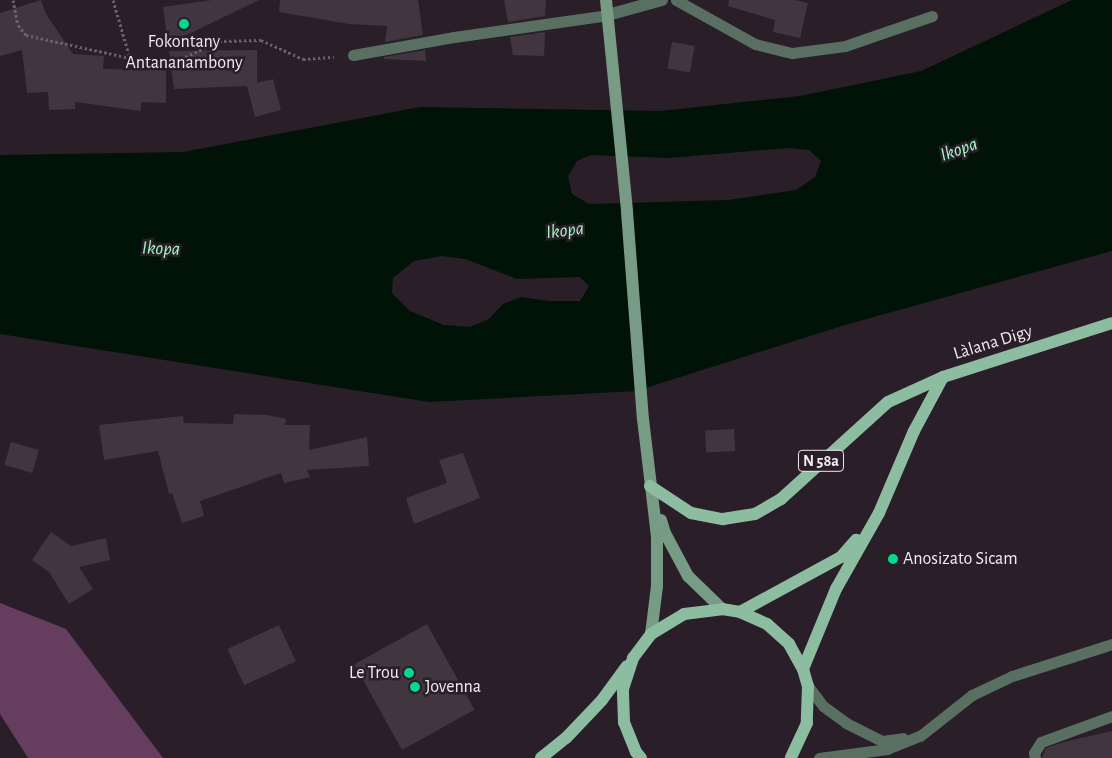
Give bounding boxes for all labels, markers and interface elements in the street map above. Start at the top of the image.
marker: Fokontany Antananambony [178,18,190,30]
place label: Fokontany Antananambony [125,32,243,74]
water label: Ikopa [937,133,981,167]
water label: Ikopa [545,217,585,245]
water label: Ikopa [142,237,180,261]
street label: Làlana Digy [951,321,1035,365]
road number: N 58a [797,448,845,474]
place label: Anosizato Sicam [903,548,1018,570]
marker: Anosizato Sicam [887,553,899,565]
place label: Le Trou [349,662,399,684]
marker: Le Trou [403,667,415,679]
place label: Jovenna [425,676,481,698]
marker: Jovenna [409,681,421,693]

